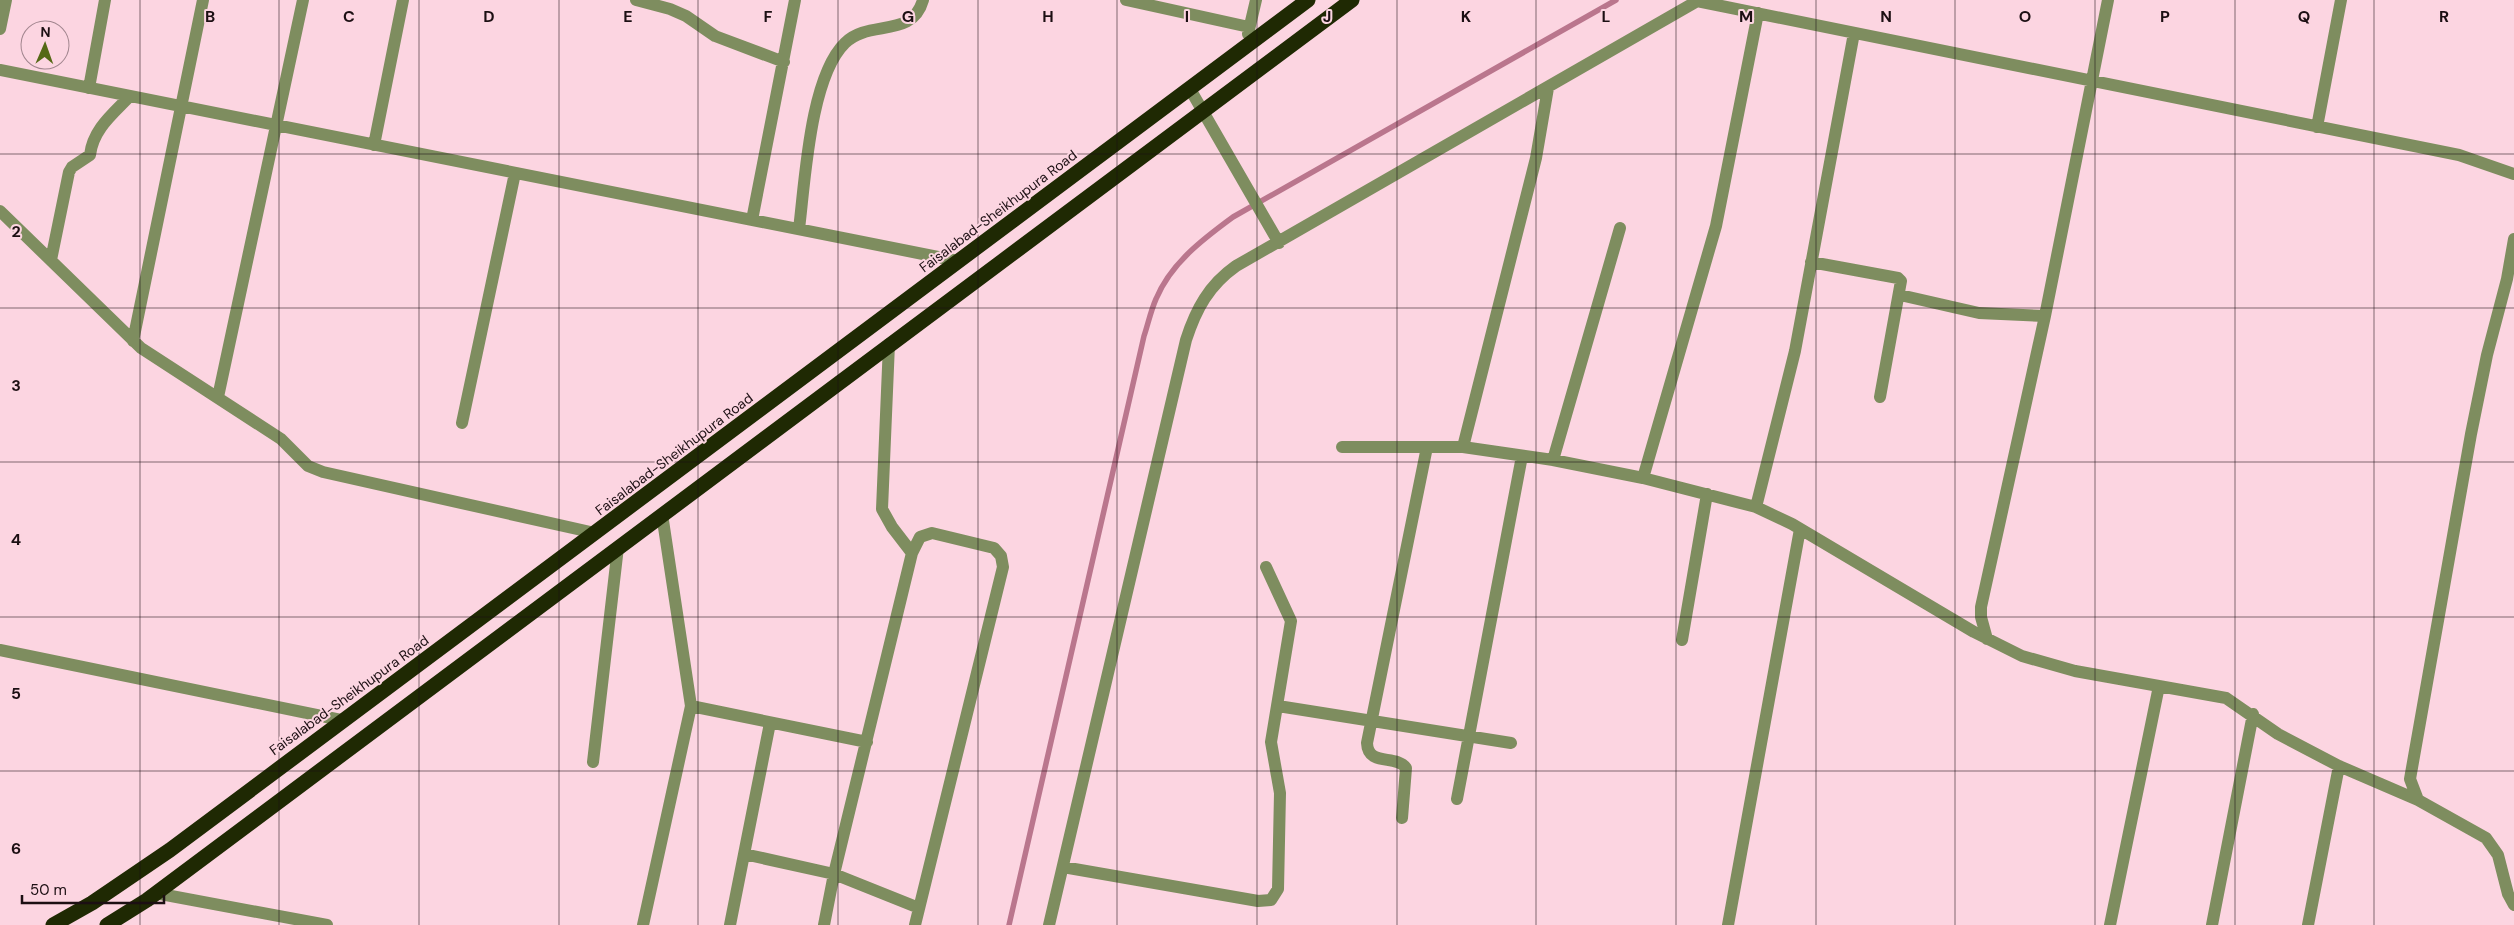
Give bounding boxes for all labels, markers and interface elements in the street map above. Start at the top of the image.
text: B [205,6,215,27]
text: C [343,6,355,27]
text: D [483,6,495,27]
text: E [623,6,633,27]
text: F [764,6,773,27]
text: G [902,6,914,27]
text: H [1042,6,1054,27]
text: I [1185,6,1189,27]
text: J [1323,6,1331,27]
text: K [1461,6,1472,27]
text: L [1602,6,1611,27]
text: M [1739,6,1753,27]
text: N [1880,6,1892,27]
text: O [2019,6,2031,27]
text: P [2160,6,2170,27]
text: Q [2298,6,2310,27]
text: R [2439,6,2449,27]
north arrow [20,20,70,70]
text: N [40,23,51,41]
street label: Faisalabad-Sheikhupura Road [916,146,1080,276]
text: 2 [11,221,21,242]
text: 3 [11,375,21,396]
street label: Faisalabad-Sheikhupura Road [592,389,756,519]
text: 4 [11,529,21,550]
street label: Faisalabad-Sheikhupura Road [266,631,432,759]
text: 5 [11,683,21,704]
text: 6 [11,838,21,859]
scale bar [22,872,165,904]
text: 50 m [30,880,67,900]

